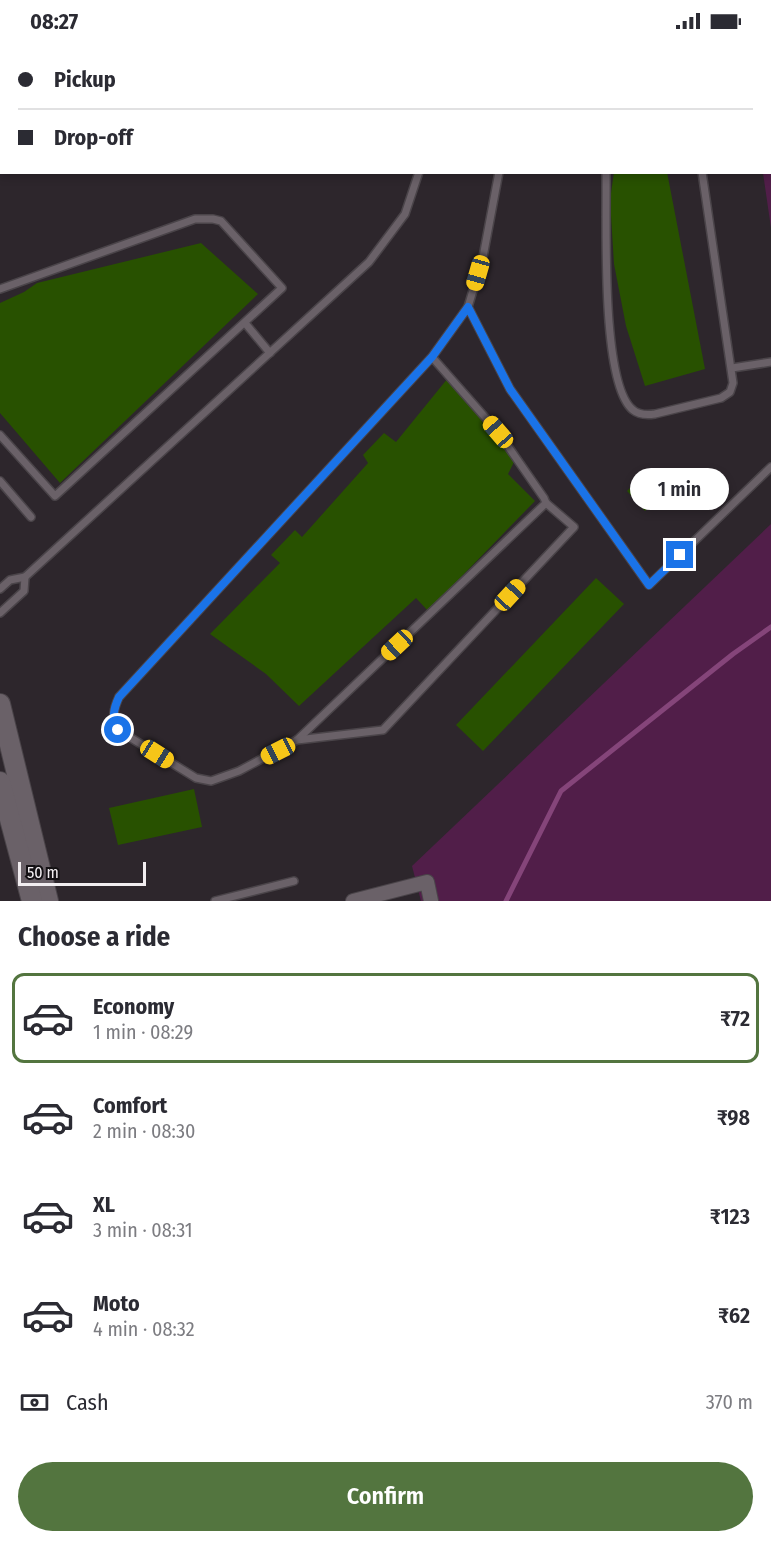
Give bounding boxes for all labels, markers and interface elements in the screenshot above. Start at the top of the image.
text: 08:27 [30,8,78,35]
text: Pickup [54,66,116,93]
text: Drop-off [54,124,133,151]
car [464,253,492,293]
car [479,413,517,451]
callout: 1 min [630,468,730,510]
text: 1 min [658,477,701,501]
route end [666,541,693,568]
car [491,576,529,614]
car [378,626,416,664]
route start [104,716,131,743]
car [258,735,298,767]
car [137,737,177,771]
scale bar [18,859,146,887]
text: 50 m [27,863,59,882]
text: Choose a ride [18,921,170,953]
icon: car [21,991,75,1045]
text: Economy [93,993,174,1020]
text: ₹72 [720,1005,750,1032]
text: 1 min · 08:29 [93,1020,193,1044]
icon: car [21,1090,75,1144]
text: Comfort [93,1092,167,1119]
text: ₹98 [717,1104,750,1131]
text: 2 min · 08:30 [93,1119,195,1143]
icon: car [21,1189,75,1243]
text: XL [93,1191,115,1218]
text: ₹123 [710,1203,750,1230]
text: 3 min · 08:31 [93,1218,193,1242]
icon: car [21,1288,75,1342]
text: Moto [93,1290,140,1317]
text: ₹62 [718,1302,750,1329]
text: 4 min · 08:32 [93,1317,195,1341]
icon: cash [18,1386,51,1419]
text: Cash [66,1389,109,1416]
text: 370 m [706,1390,753,1414]
button: Confirm [18,1462,753,1531]

